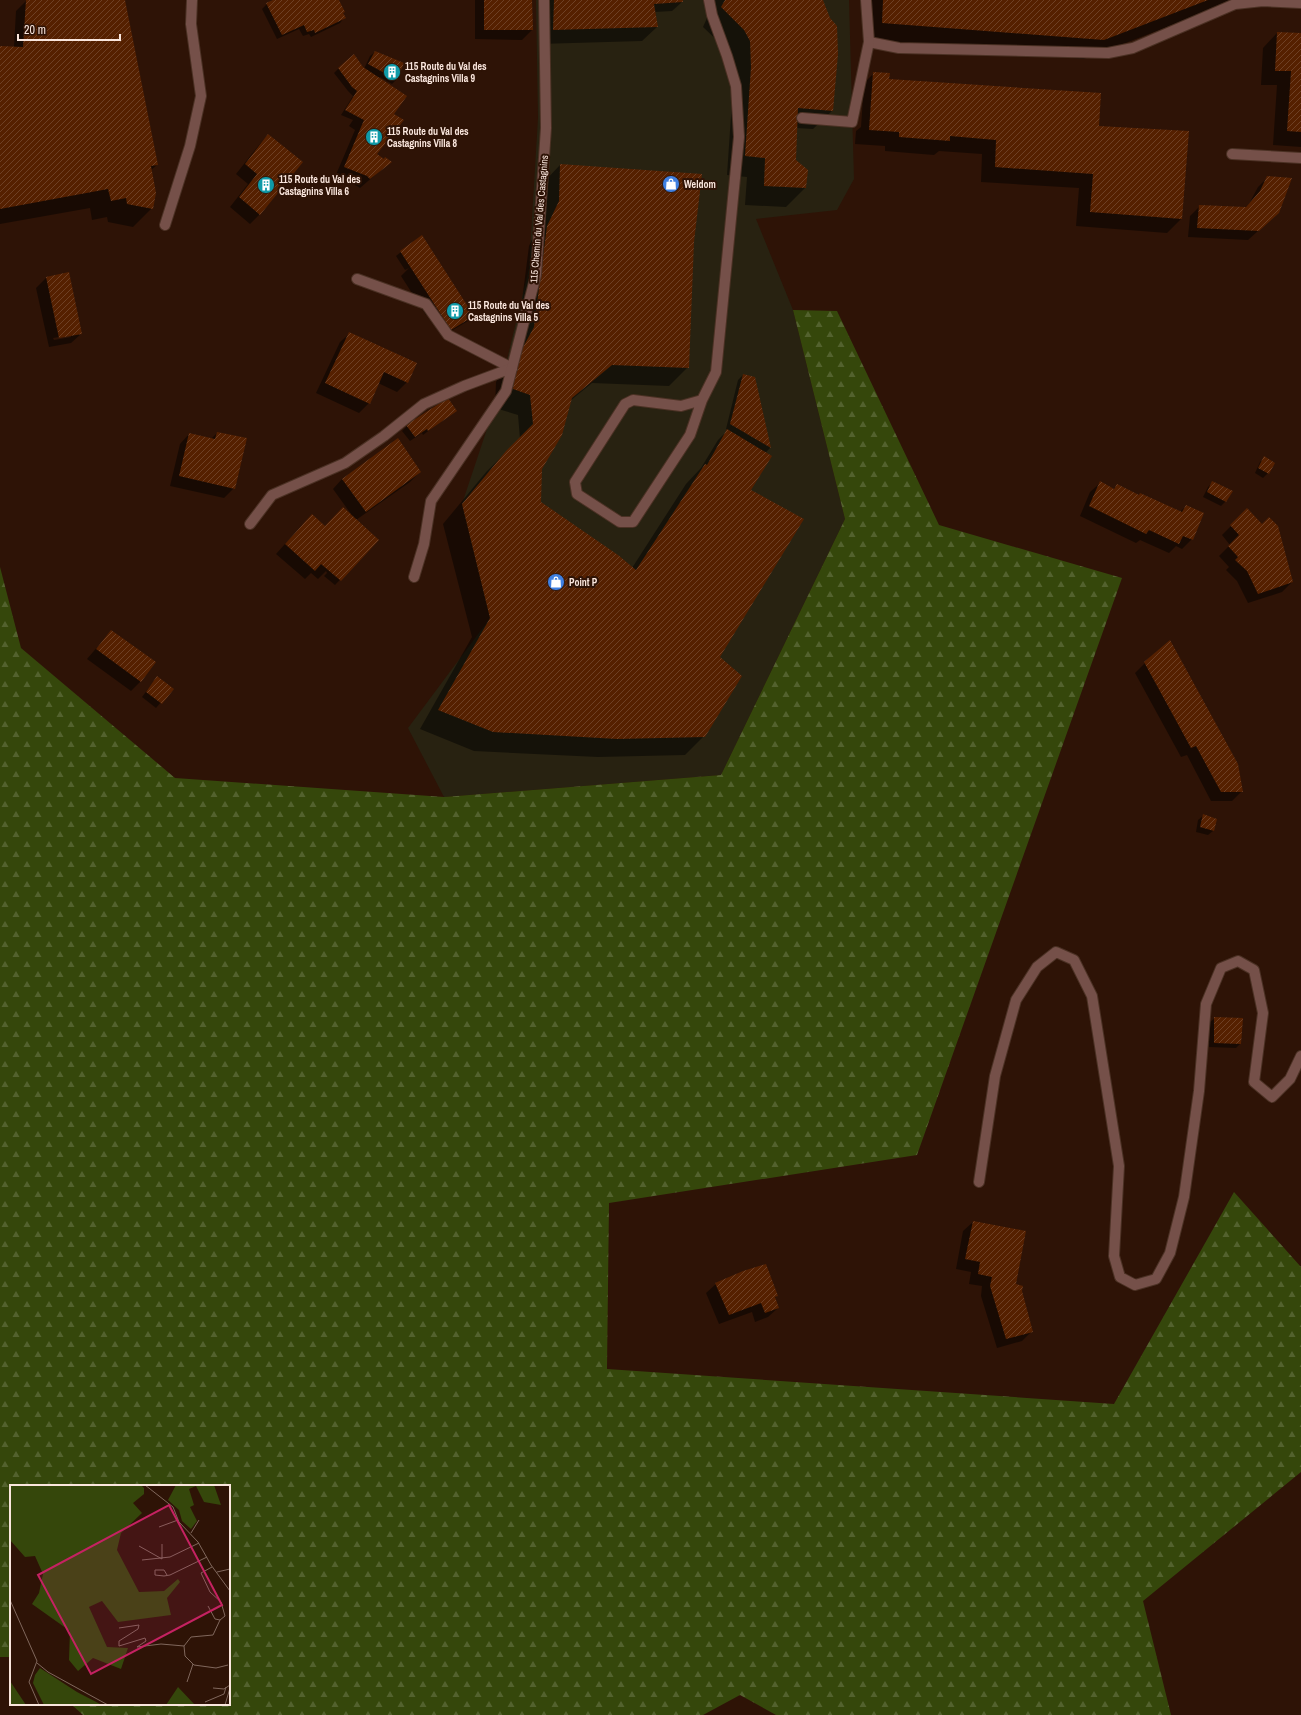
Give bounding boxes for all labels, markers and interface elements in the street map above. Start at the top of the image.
scale bar [18,16,120,42]
text: 20 m [24,22,46,38]
place label: 115 Route du Val des Castagnins Villa 9 [405,60,487,85]
building icon: 115 Route du Val des Castagnins Villa 9 [382,62,402,82]
place label: 115 Route du Val des Castagnins Villa 8 [387,125,469,150]
building icon: 115 Route du Val des Castagnins Villa 8 [364,127,384,147]
street label: 115 Chemin du Val des Castagnins [527,155,551,283]
place label: 115 Route du Val des Castagnins Villa 6 [279,173,361,198]
shop icon: Weldom [661,174,681,194]
building icon: 115 Route du Val des Castagnins Villa 6 [256,175,276,195]
place label: Weldom [684,178,716,191]
place label: 115 Route du Val des Castagnins Villa 5 [468,299,550,324]
building icon: 115 Route du Val des Castagnins Villa 5 [445,301,465,321]
shop icon: Point P [546,572,566,592]
place label: Point P [569,576,598,589]
inset map [10,1485,230,1705]

